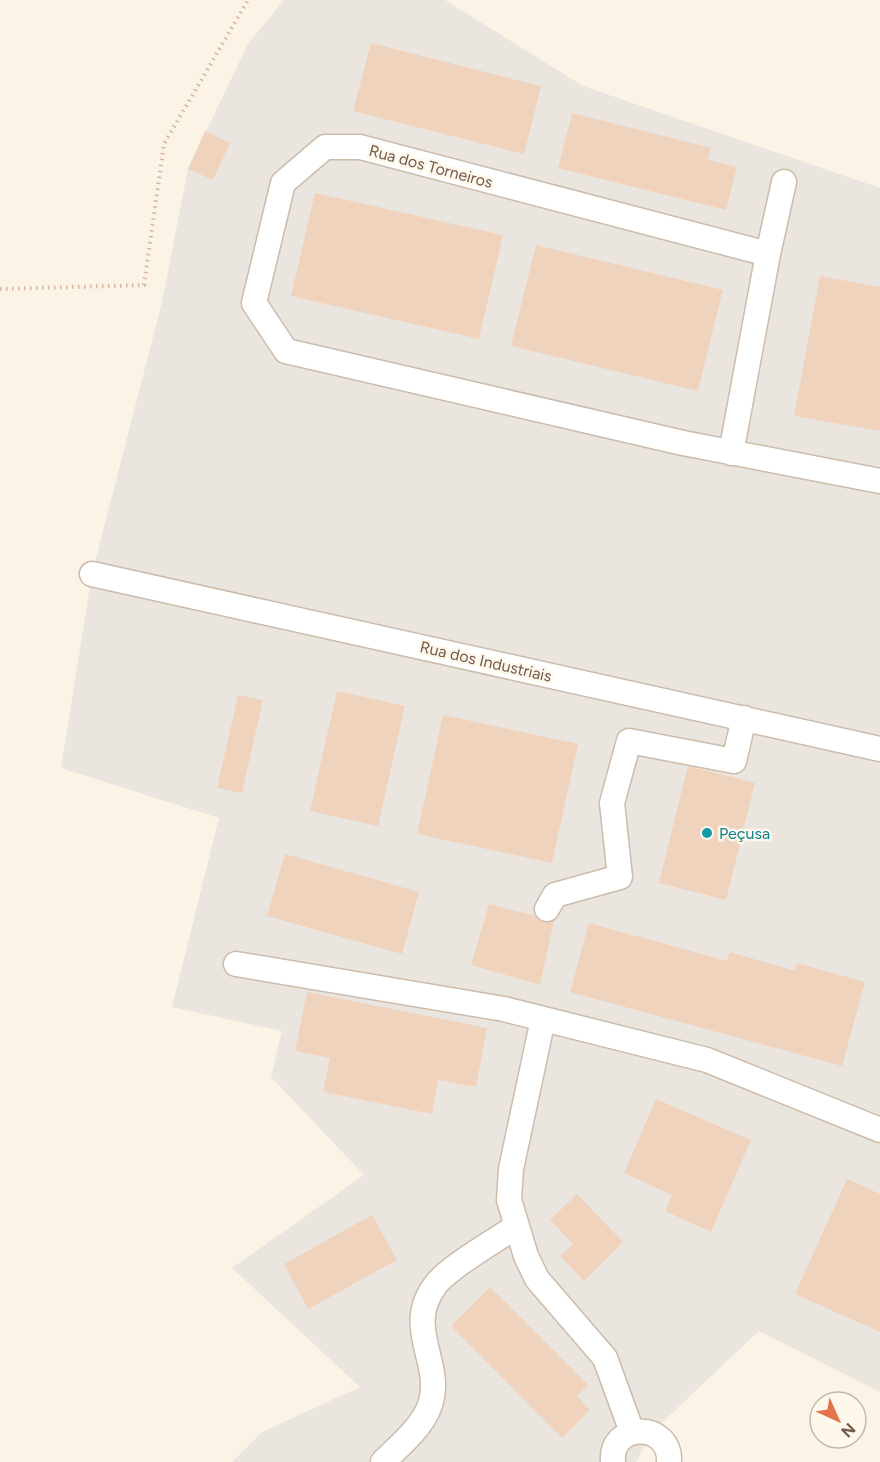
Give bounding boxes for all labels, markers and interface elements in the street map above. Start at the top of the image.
street label: Rua dos Torneiros [367,141,495,192]
street label: Rua dos Industriais [418,637,554,686]
place label: Peçusa [719,824,770,843]
marker: Peçusa [700,826,714,840]
north arrow [808,1390,868,1450]
text: N [837,1419,859,1441]

